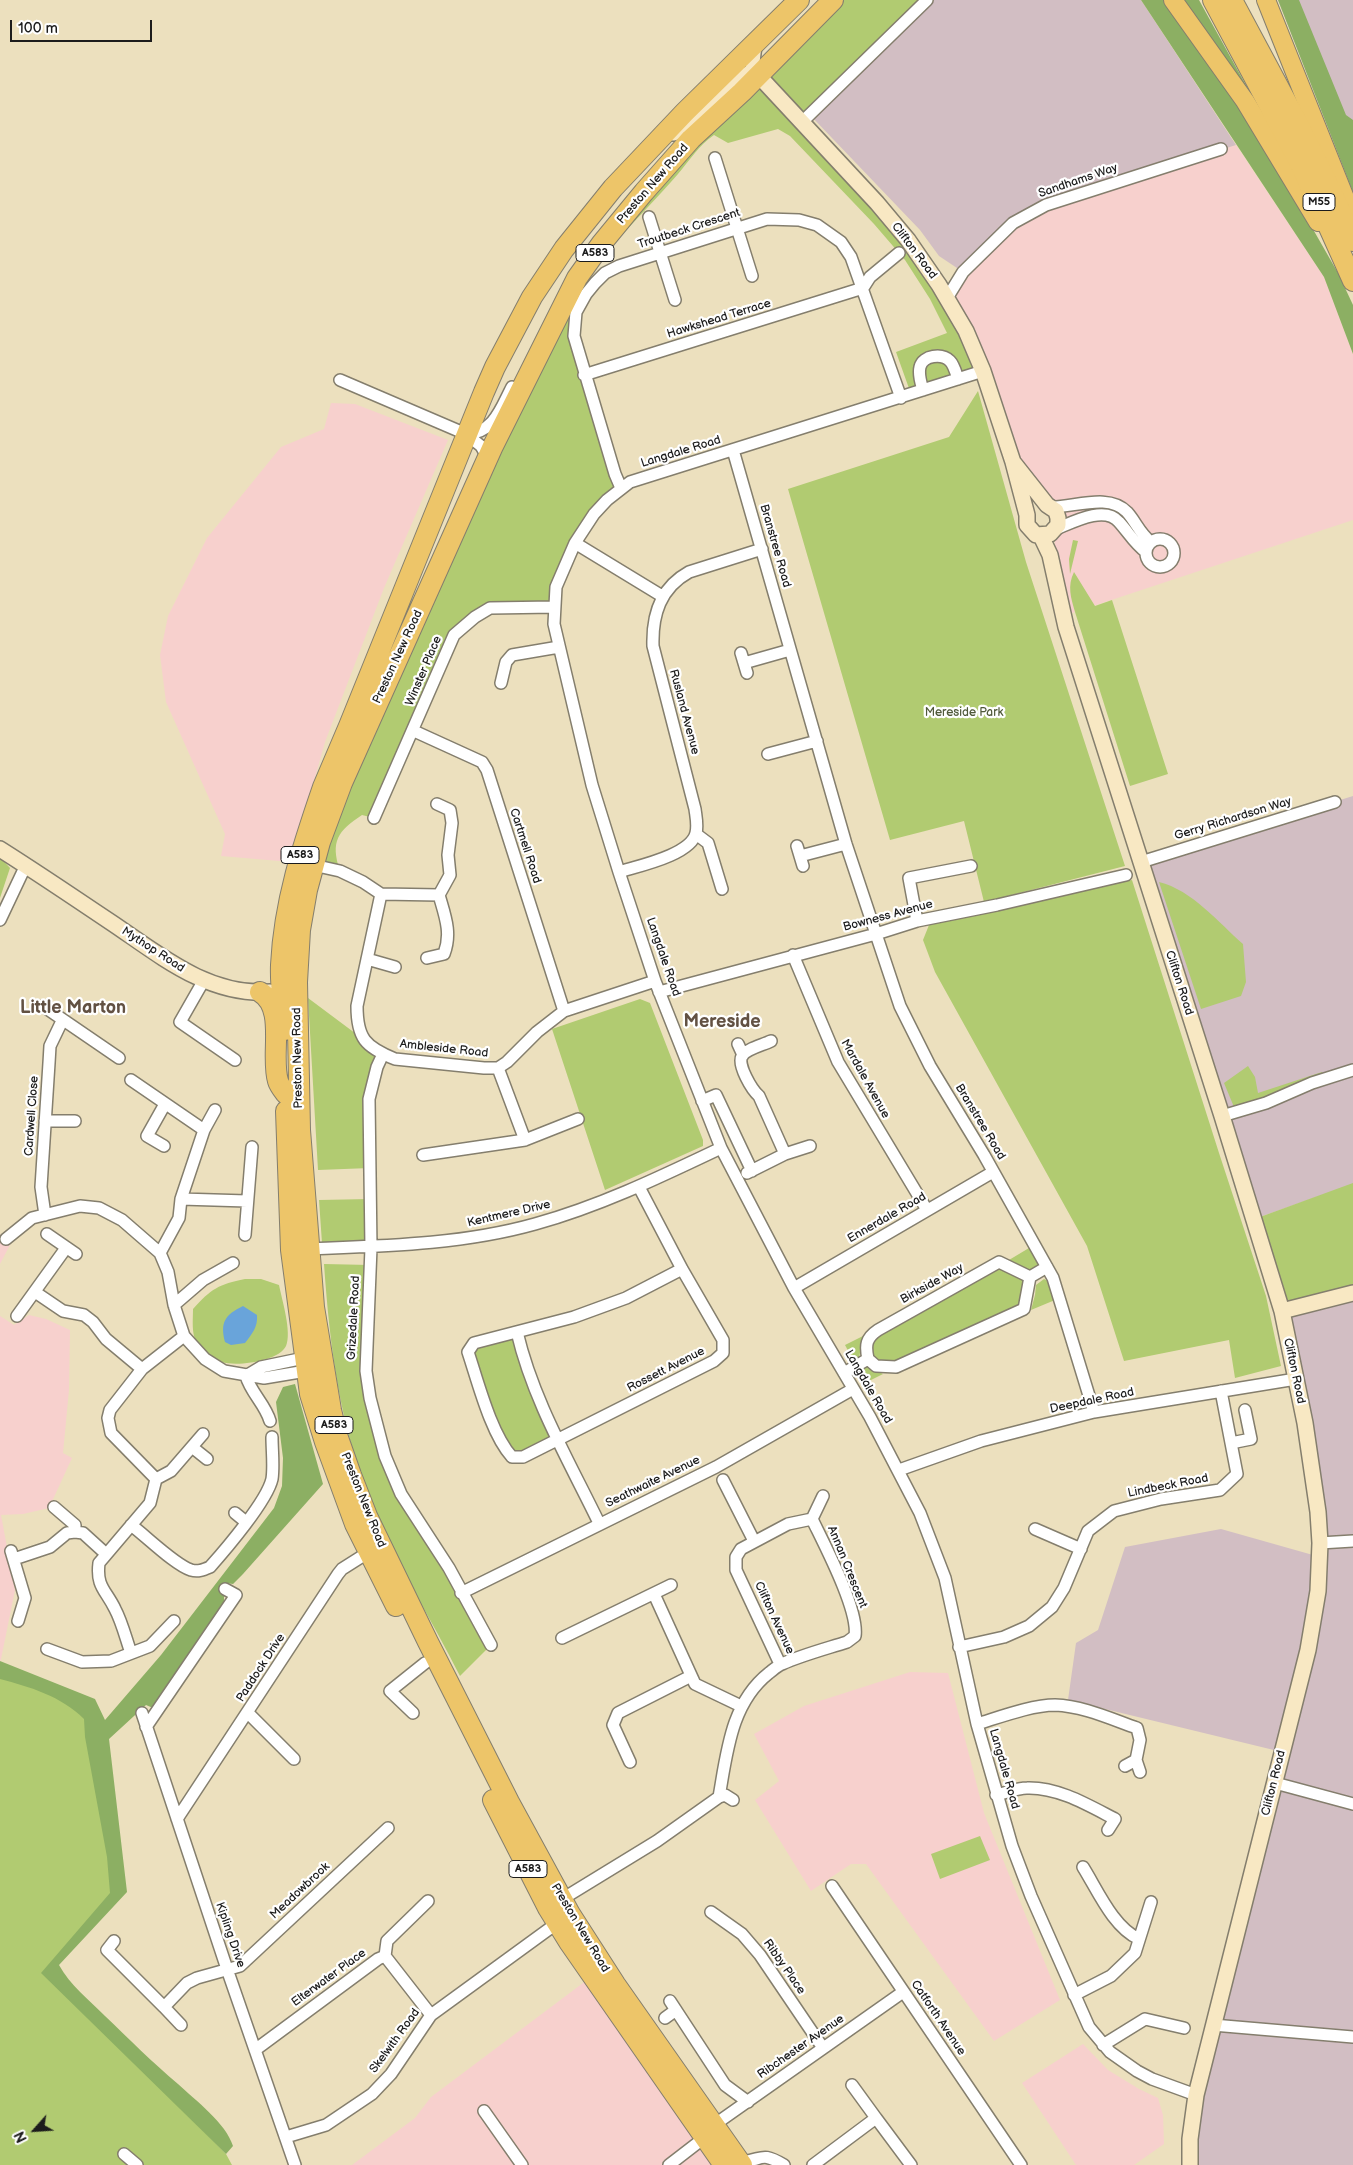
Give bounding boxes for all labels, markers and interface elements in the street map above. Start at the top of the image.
scale bar [12,10,155,42]
text: 100 m [18,19,58,38]
street label: Preston New Road [614,141,692,227]
street label: Sandhams Way [1037,161,1119,201]
road number: M55 [1303,193,1335,210]
street label: Troutbeck Crescent [636,206,742,252]
street label: Clifton Road [888,220,940,282]
road number: A583 [576,244,614,262]
street label: Hawkshead Terrace [665,296,773,342]
street label: Langdale Road [639,433,723,471]
street label: Branstree Road [756,503,794,589]
street label: Preston New Road [370,608,426,706]
street label: Winster Place [403,634,445,708]
street label: Rusland Avenue [666,668,702,756]
park label: Mereside Park [925,706,1003,720]
street label: Gerry Richardson Way [1173,794,1293,844]
street label: Cartmell Road [506,807,544,885]
road number: A583 [281,846,319,864]
street label: Bowness Avenue [842,897,934,935]
street label: Langdale Road [643,916,683,998]
street label: Mythop Road [119,924,187,976]
street label: Clifton Road [1162,949,1196,1017]
district label: Little Marton [20,997,126,1019]
street label: Preston New Road [290,1007,306,1109]
district label: Mereside [683,1011,761,1033]
street label: Ambleside Road [399,1037,489,1061]
street label: Mardale Avenue [837,1037,893,1121]
street label: Cardwell Close [22,1075,42,1157]
street label: Branstree Road [952,1081,1008,1163]
street label: Ennerdale Road [845,1190,929,1246]
street label: Kentmere Drive [466,1197,552,1231]
street label: Birkside Way [898,1261,966,1307]
street label: Grizedale Road [345,1275,363,1361]
street label: Clifton Road [1280,1337,1308,1405]
street label: Rossett Avenue [625,1344,707,1396]
street label: Langdale Road [841,1348,895,1426]
street label: Deepdale Road [1049,1385,1135,1417]
road number: A583 [315,1416,353,1434]
street label: Preston New Road [337,1450,389,1550]
street label: Seathwaite Avenue [604,1453,702,1511]
street label: Lindbeck Road [1127,1471,1209,1501]
street label: Annan Crescent [824,1524,870,1610]
street label: Clifton Avenue [751,1580,797,1656]
street label: Paddock Drive [234,1631,288,1705]
street label: Langdale Road [986,1727,1022,1811]
street label: Clifton Road [1259,1749,1289,1817]
street label: Meadowbrook [267,1860,333,1922]
road number: A583 [509,1860,547,1878]
street label: Preston New Road [548,1881,612,1975]
street label: Kipling Drive [212,1900,248,1970]
street label: Ribby Place [760,1937,808,1997]
street label: Elterwater Place [289,1946,369,2010]
street label: Catforth Avenue [908,1978,968,2058]
street label: Skelwith Road [367,2006,423,2076]
street label: Ribchester Avenue [755,2012,847,2082]
north arrow [10,2105,60,2155]
text: N [11,2128,31,2145]

